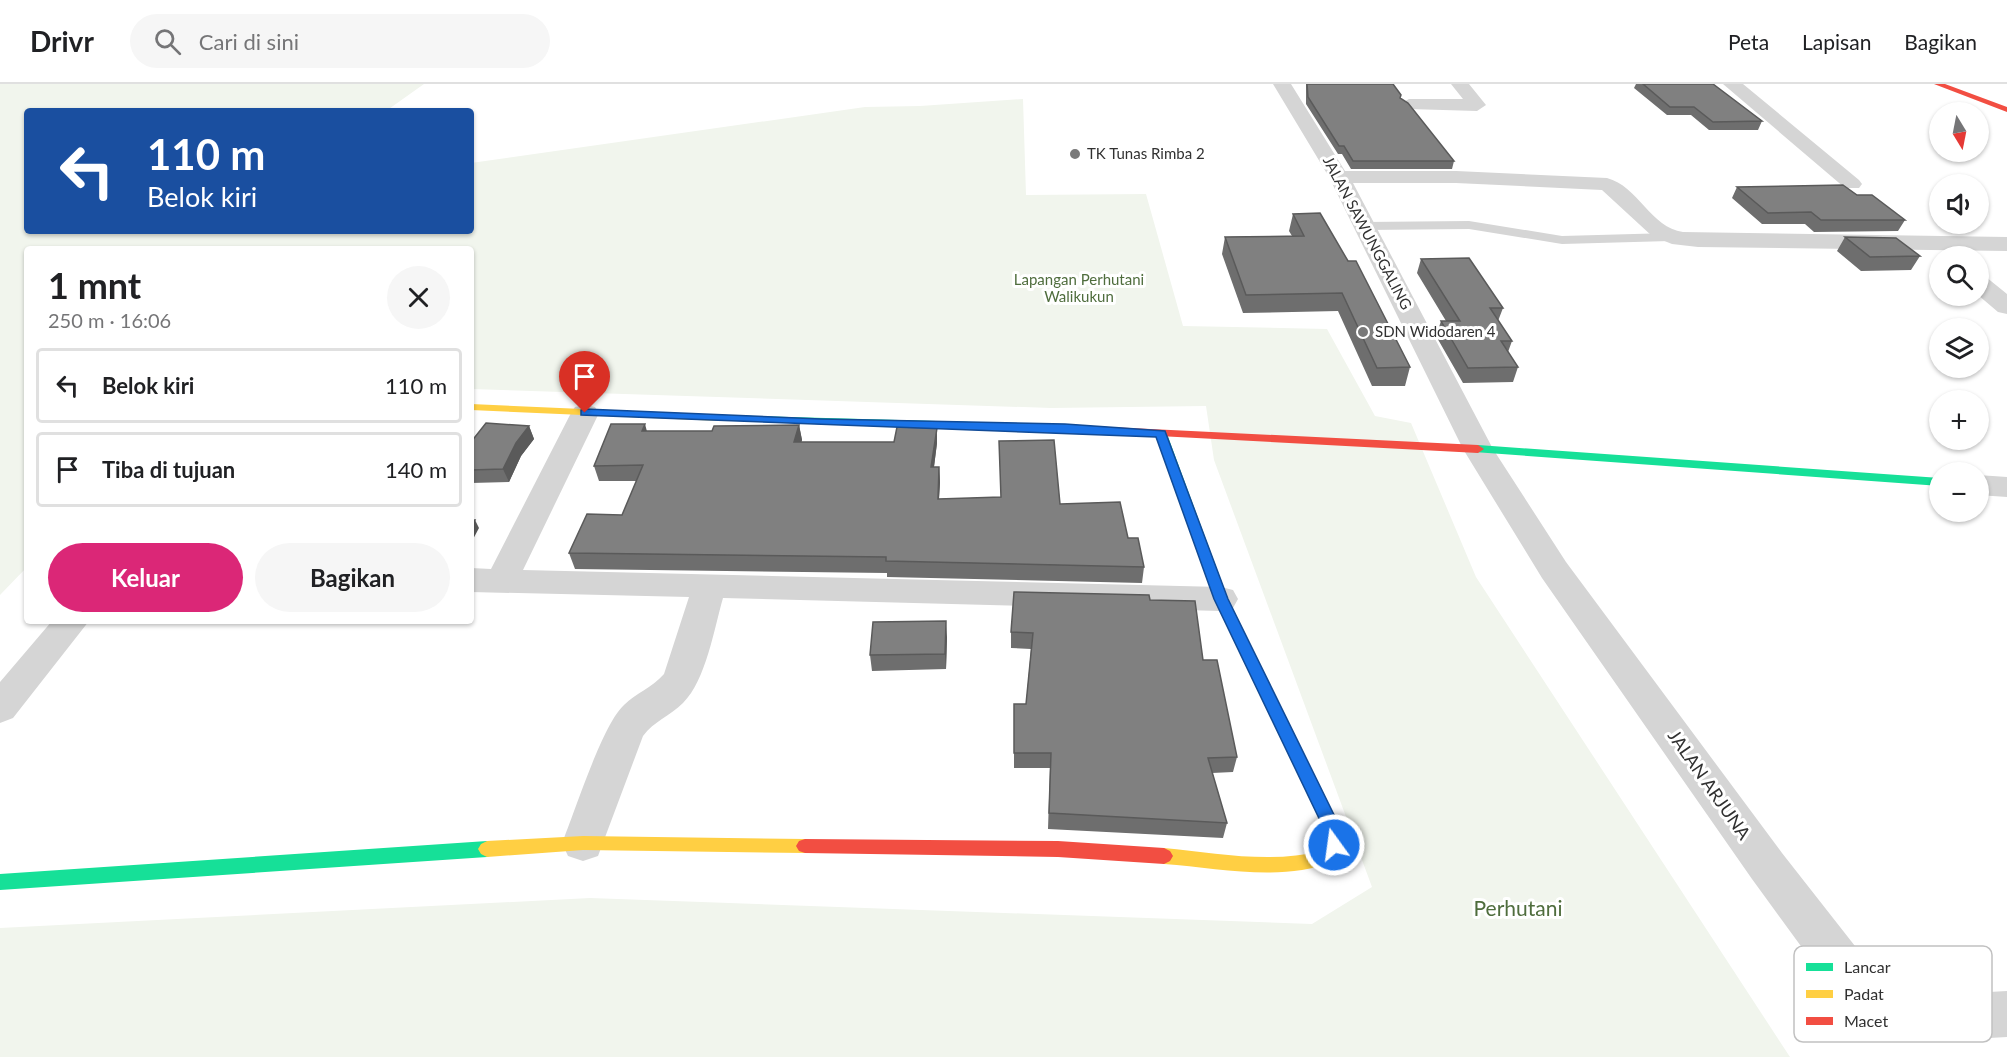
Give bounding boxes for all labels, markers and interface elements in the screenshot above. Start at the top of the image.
search box [130,14,550,68]
text: Drivr [30,24,94,58]
icon: search [151,25,184,58]
text: Cari di sini [199,28,299,55]
text: Peta [1728,29,1769,54]
text: Lapisan [1802,29,1871,54]
text: Bagikan [1904,29,1977,54]
north arrow [1929,102,1989,162]
map controls [1929,102,1989,522]
text: 110 m [147,129,265,179]
icon: left [48,132,126,210]
place label: TK Tunas Rimba 2 [1087,144,1205,162]
marker: TK Tunas Rimba 2 [1068,147,1082,161]
street label: JALAN SAWUNGGALING [1320,153,1416,312]
button: sound [1929,174,1989,234]
text: Belok kiri [147,180,257,213]
button: search [1929,246,1989,306]
text: 1 mnt [48,263,141,307]
button: close [387,266,450,329]
park label: Lapangan Perhutani Walikukun [1014,270,1144,305]
text: 250 m · 16:06 [48,308,171,332]
button: layers [1929,318,1989,378]
place label: SDN Widodaren 4 [1375,322,1496,340]
marker: SDN Widodaren 4 [1356,325,1370,339]
pin [559,351,610,413]
icon: arrive [568,360,601,393]
icon: left [51,369,84,402]
text: Belok kiri [102,372,194,399]
text: 110 m [385,372,447,399]
button: + [1929,390,1989,450]
icon: arrive [51,453,84,486]
text: Tiba di tujuan [102,456,235,483]
text: 140 m [385,456,447,483]
button: − [1929,462,1989,522]
button: Keluar [48,543,243,612]
button: Bagikan [255,543,450,612]
street label: JALAN ARJUNA [1664,725,1756,844]
position arrow [1302,813,1366,877]
park label: Perhutani [1474,895,1562,920]
legend [1794,946,1992,1042]
text: Lancar [1844,957,1891,976]
text: Padat [1844,984,1884,1003]
text: Macet [1844,1011,1888,1030]

